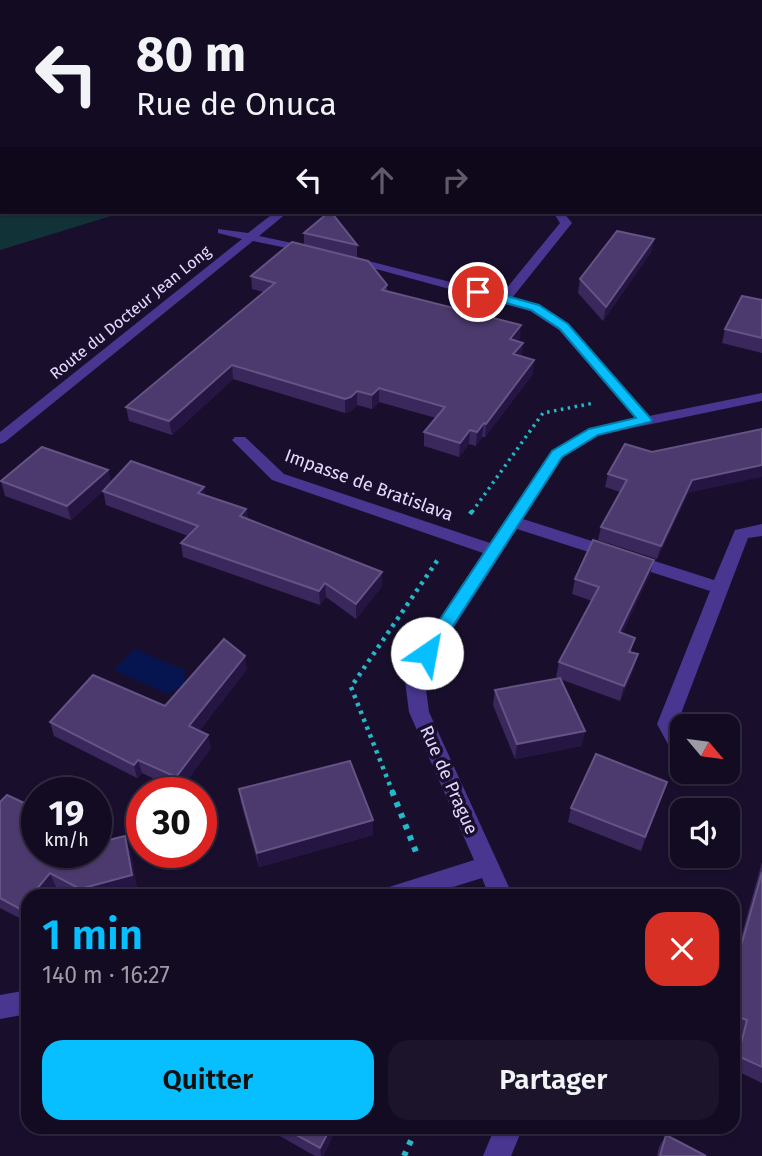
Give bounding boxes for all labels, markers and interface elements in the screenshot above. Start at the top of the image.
text: 80 m [136,25,246,84]
icon: left [21,28,112,119]
text: Rue de Onuca [136,85,337,123]
icon: left [290,161,328,199]
icon: ahead [363,161,401,199]
icon: right [436,161,474,199]
street label: Route du Docteur Jean Long [46,241,215,383]
pin [448,262,508,322]
icon: arrive [459,273,497,311]
street label: Impasse de Bratislava [282,444,456,526]
position arrow [390,616,464,690]
north arrow [670,714,740,784]
map controls [670,714,740,868]
street label: Rue de Prague [415,722,483,838]
speed limit sign: 30 [126,777,217,868]
text: 19 [49,792,84,834]
button: sound [670,798,740,868]
text: km/h [44,829,89,851]
text: 1 min [42,910,143,960]
button: close [645,912,719,986]
text: 140 m · 16:27 [42,961,170,989]
button: Quitter [42,1040,374,1120]
button: Partager [388,1040,719,1120]

